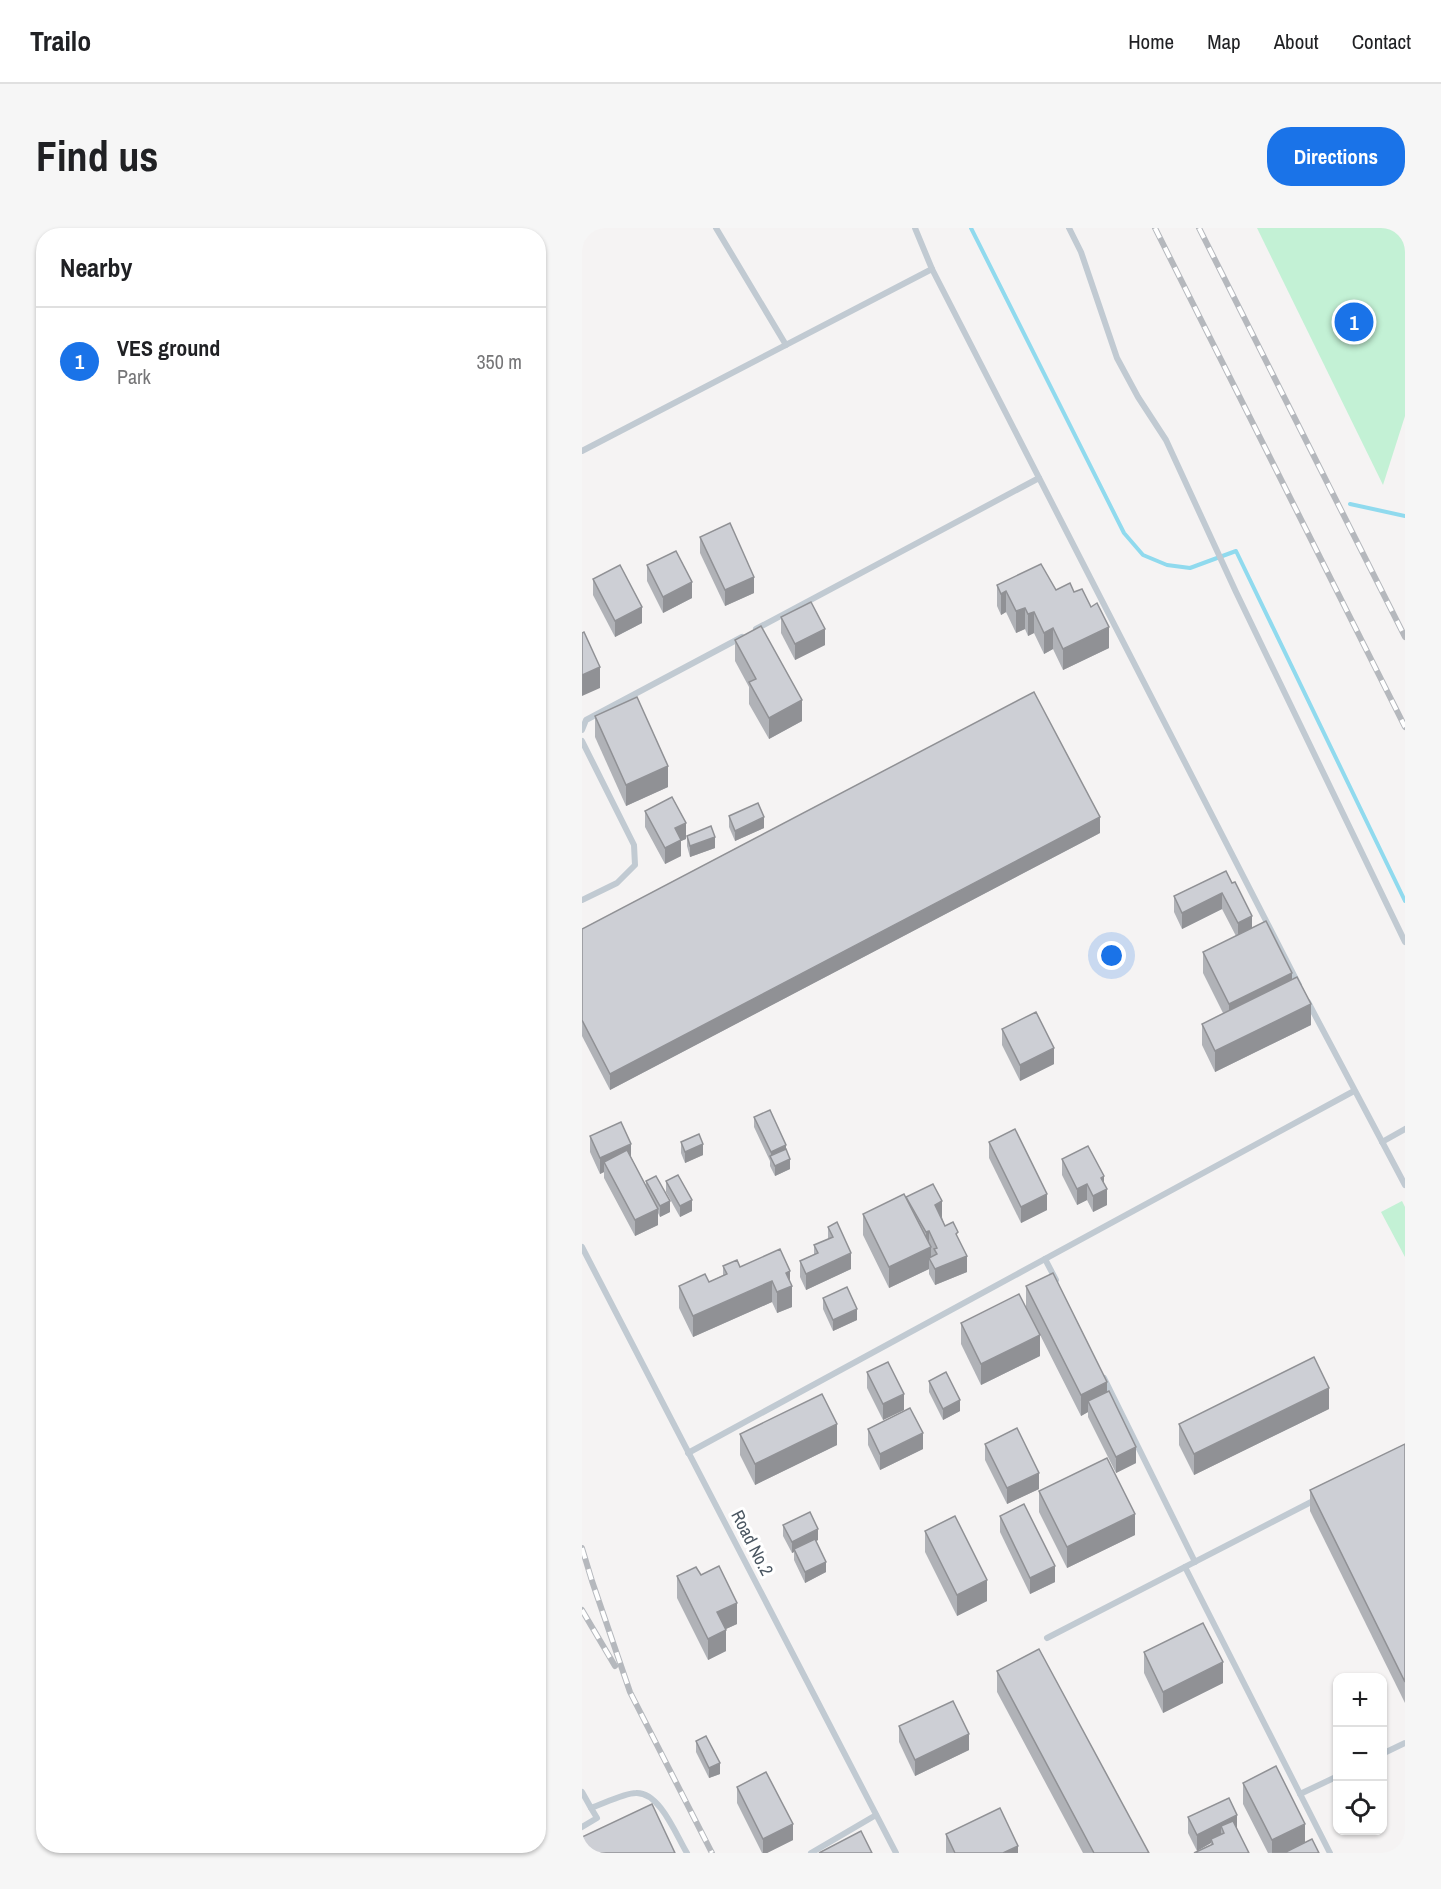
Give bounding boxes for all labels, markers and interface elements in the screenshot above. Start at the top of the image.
text: Trailo [30,22,91,60]
text: Home [1128,27,1174,56]
text: Map [1207,27,1241,56]
text: About [1274,27,1319,56]
text: Contact [1352,27,1411,56]
button: Directions [1267,127,1405,186]
text: Find us [36,128,158,184]
text: Nearby [60,250,132,285]
pin: 1 [1334,300,1374,344]
text: VES ground [117,333,220,363]
text: 1 [75,348,84,375]
text: 350 m [476,348,522,375]
text: Park [117,363,151,390]
your location [1097,941,1126,970]
street label: Road No.2 [725,1506,780,1580]
map controls [1333,1673,1387,1835]
button: + [1333,1673,1387,1727]
button: − [1333,1727,1387,1781]
button: locate [1333,1781,1387,1835]

